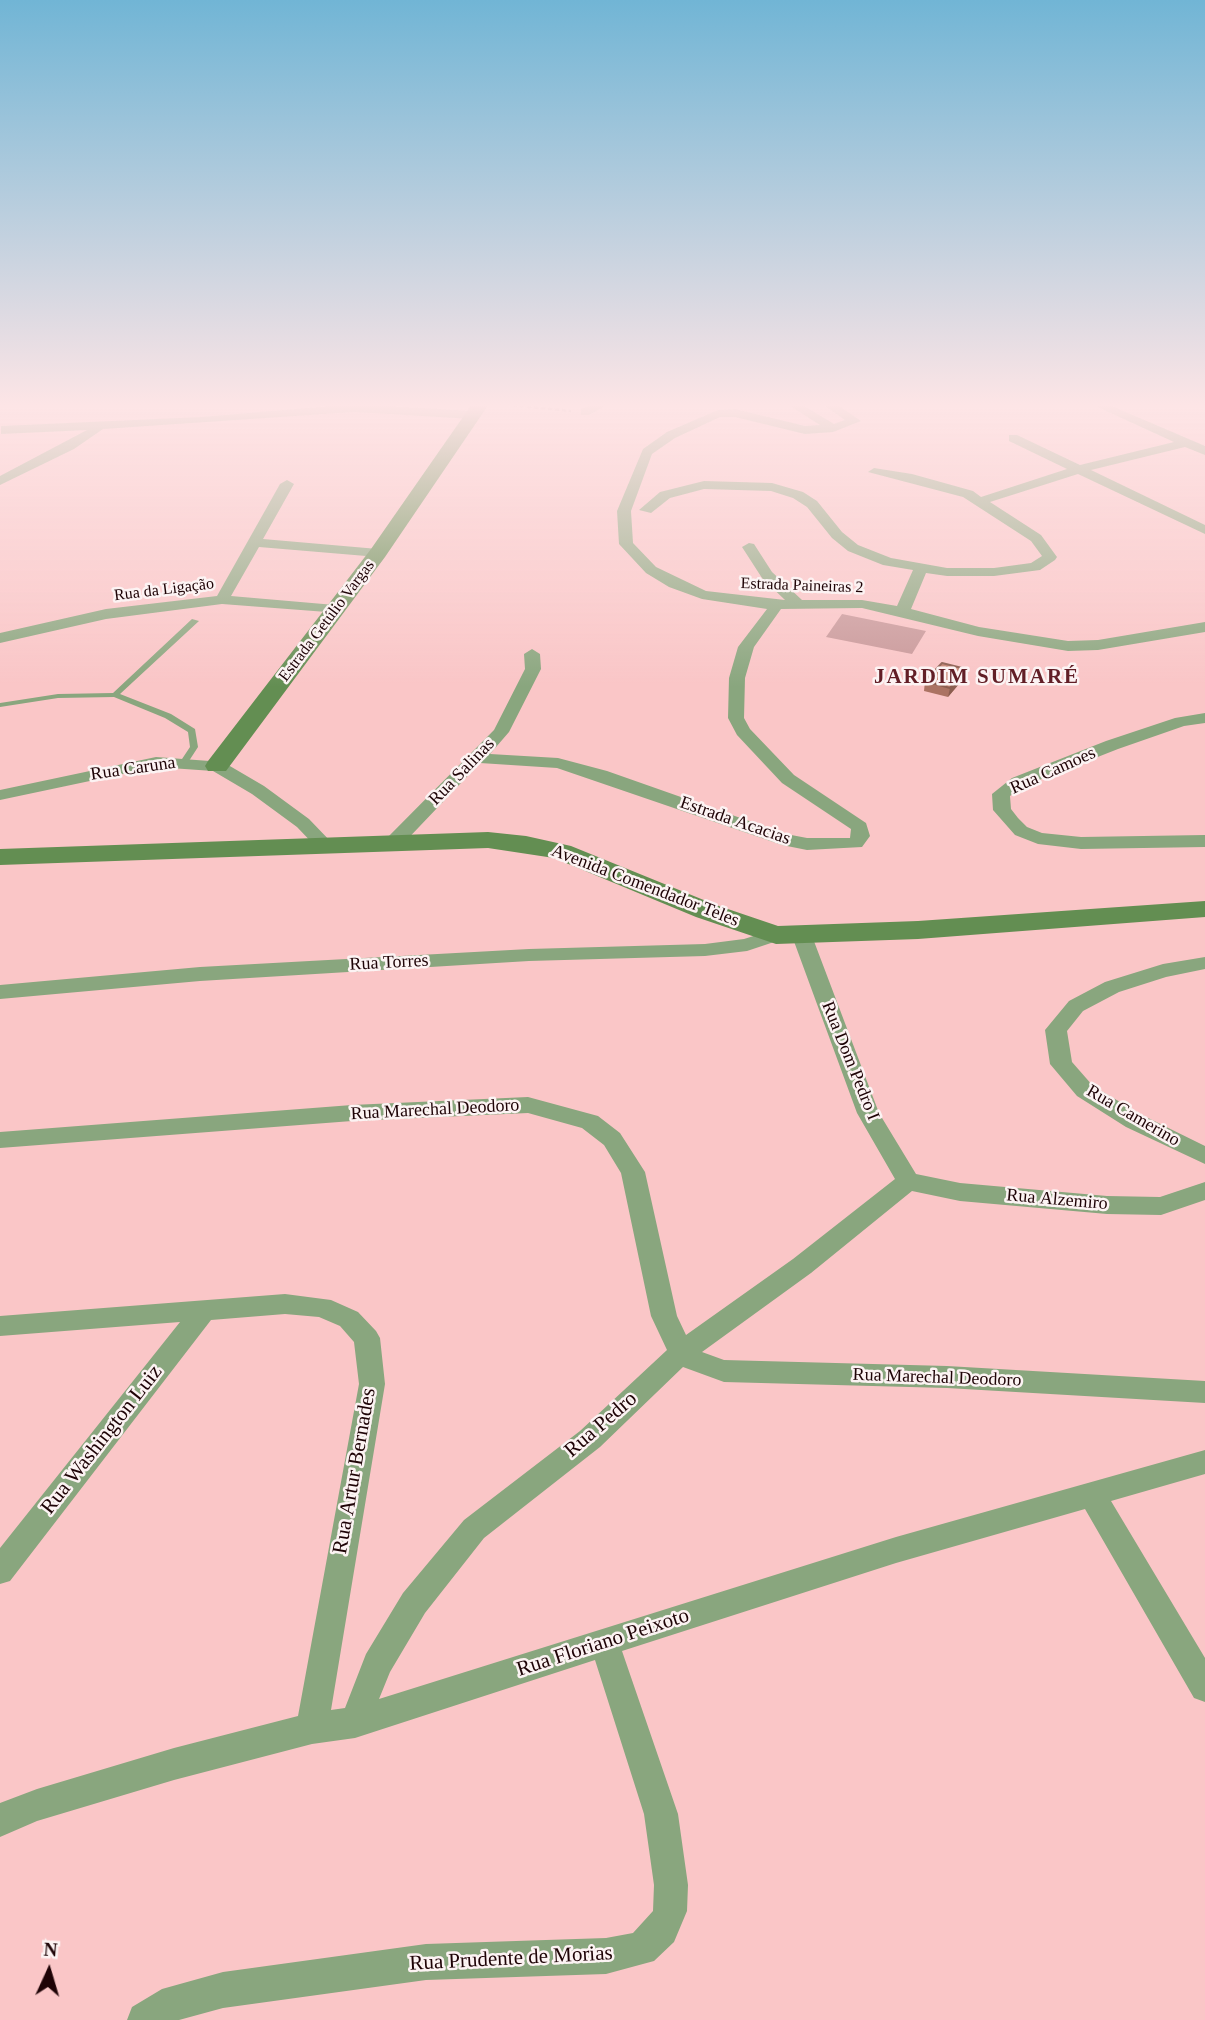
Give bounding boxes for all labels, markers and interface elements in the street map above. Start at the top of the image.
street label: Estrada Getúlio Vargas [275,556,379,686]
street label: Rua da Ligação [113,574,215,606]
street label: Estrada Paineiras 2 [740,574,864,598]
district label: JARDIM SUMARÉ [876,665,1078,691]
street label: Rua Salinas [425,734,499,810]
street label: Rua Camoes [1007,743,1099,799]
street label: Rua Caruna [89,752,177,786]
street label: Estrada Acacias [677,792,793,850]
street label: Avenida Comendador Teles [548,840,742,932]
street label: Rua Torres [349,950,429,976]
street label: Rua Dom Pedro I [816,998,884,1124]
street label: Rua Camerino [1082,1081,1184,1151]
street label: Rua Marechal Deodoro [350,1095,520,1125]
street label: Rua Alzemiro [1006,1185,1108,1215]
street label: Rua Washington Luiz [36,1360,168,1520]
street label: Rua Marechal Deodoro [852,1364,1022,1392]
street label: Rua Artur Bernades [328,1386,382,1556]
street label: Rua Pedro [559,1387,643,1463]
street label: Rua Floriano Peixoto [514,1603,692,1683]
north arrow [14,1936,84,2006]
text: N [43,1939,58,1961]
street label: Rua Prudente de Morias [409,1941,613,1977]

